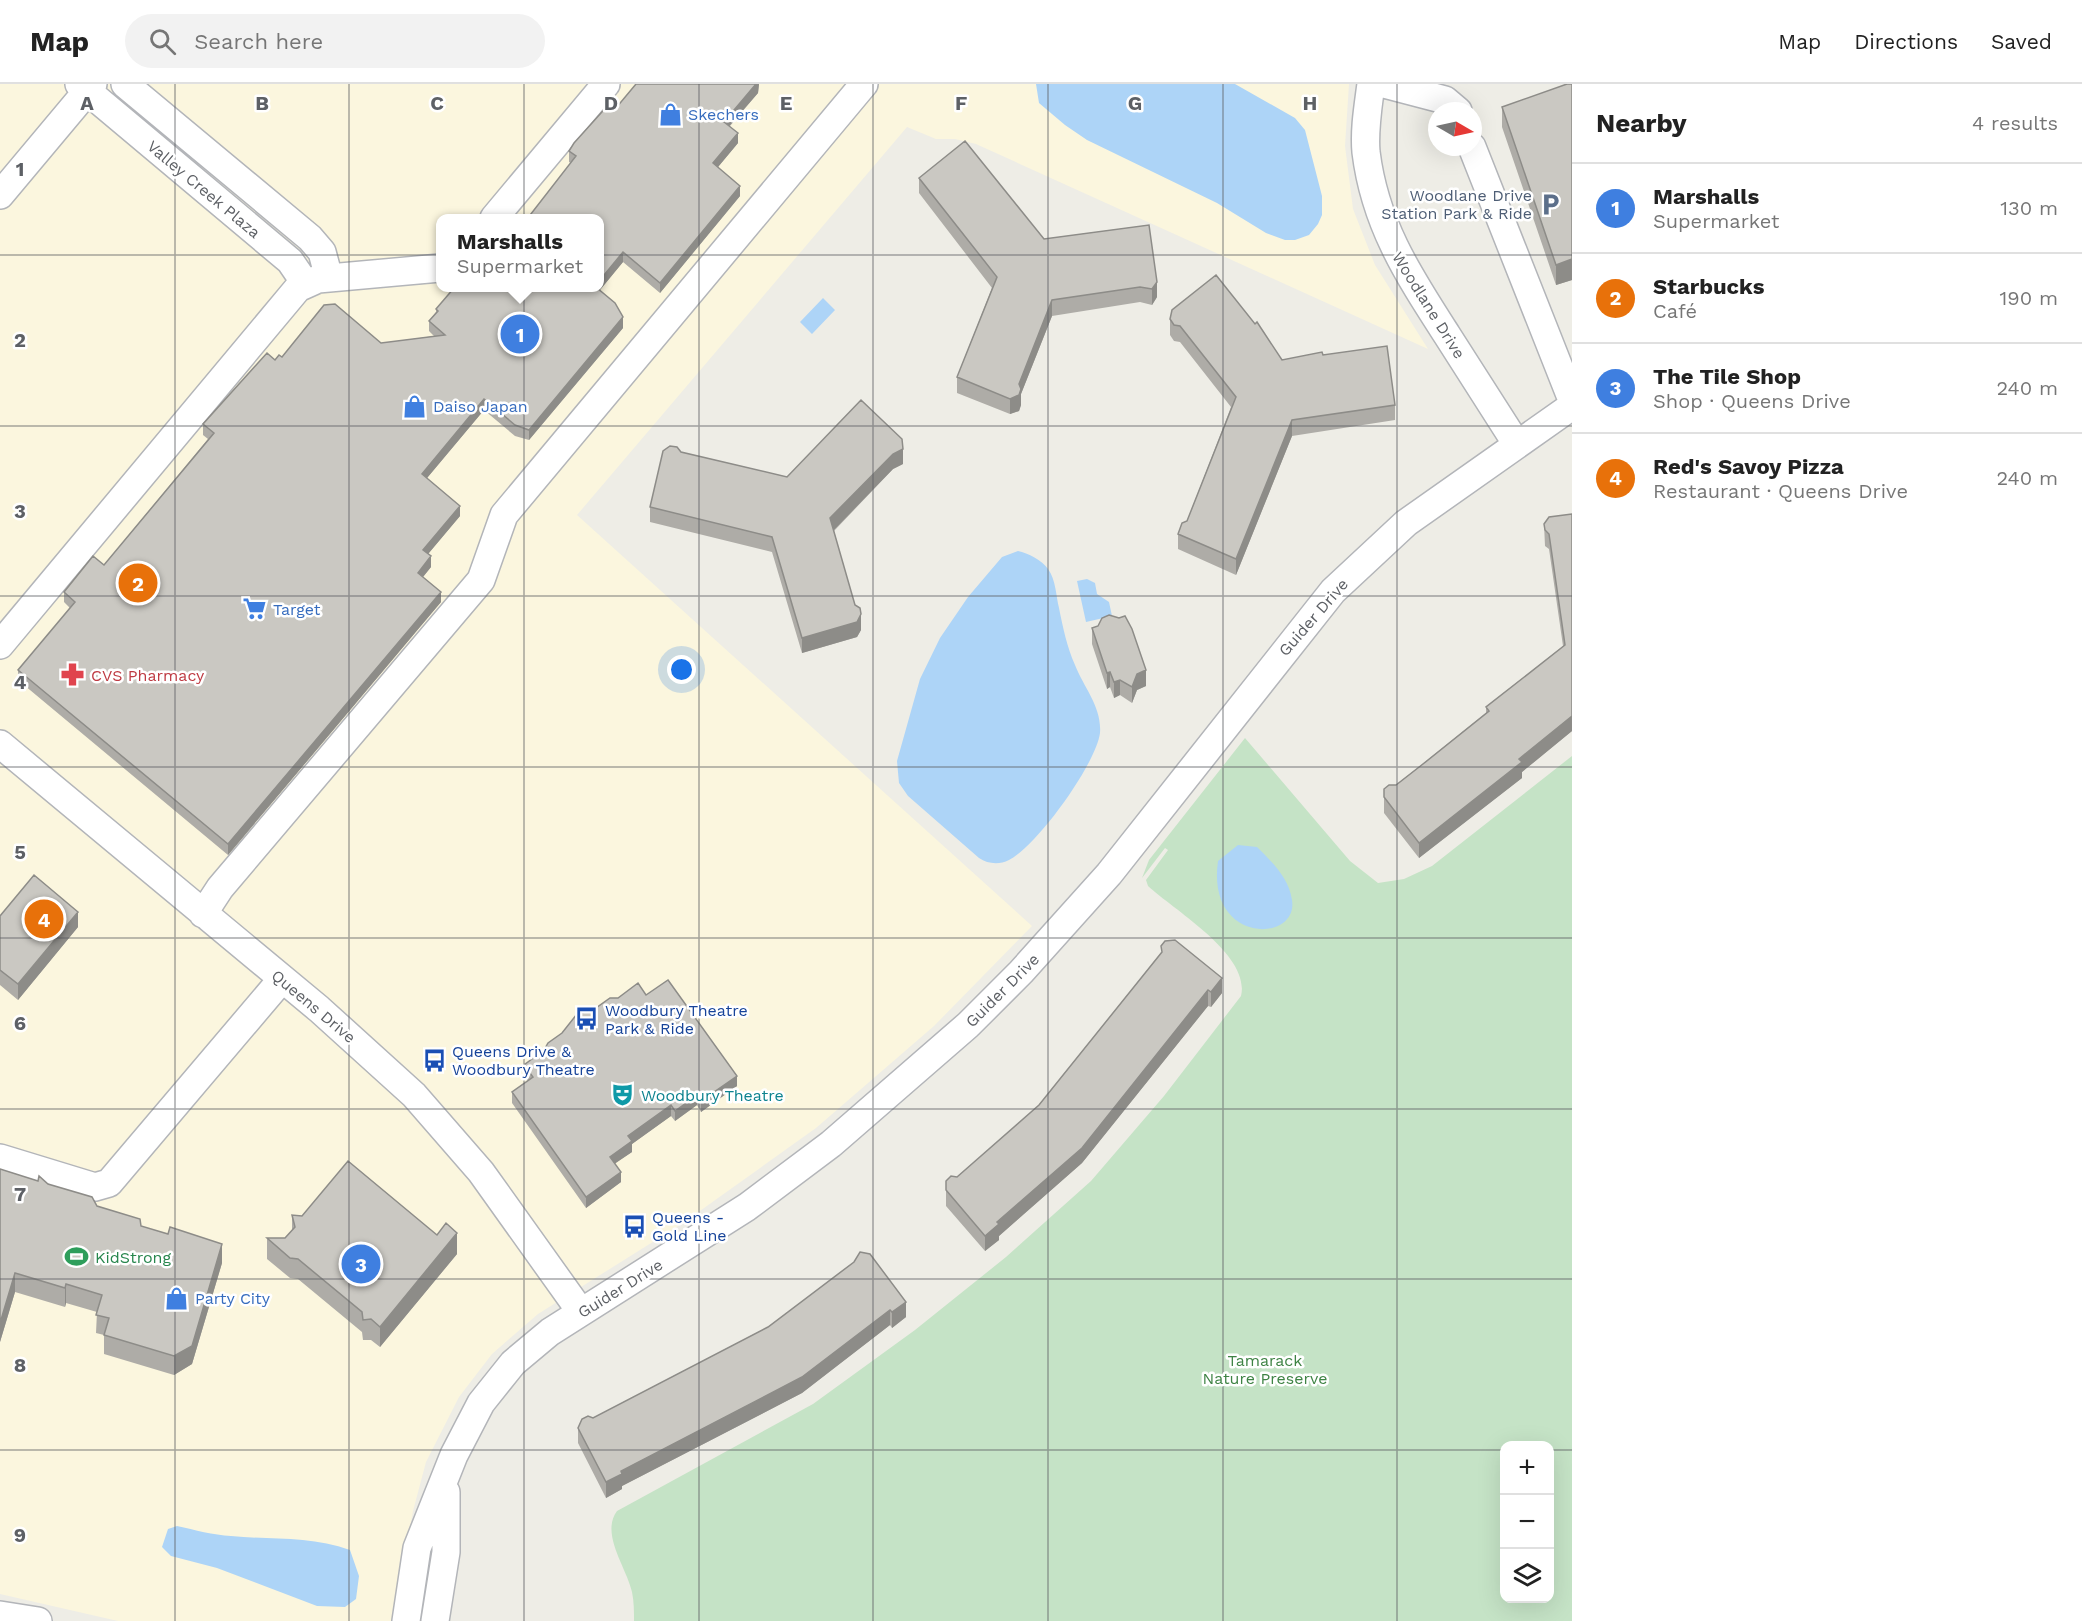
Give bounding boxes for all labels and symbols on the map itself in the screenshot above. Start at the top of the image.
text: A [80,91,94,115]
text: B [255,91,269,115]
text: C [430,91,444,115]
text: D [604,91,618,115]
text: E [780,91,792,115]
text: F [955,91,967,115]
text: G [1128,91,1142,115]
text: H [1303,91,1317,115]
shop icon: Skechers [657,101,683,127]
north arrow [1428,102,1482,156]
place label: Skechers [688,105,759,124]
street label: Valley Creek Plaza [143,137,264,242]
text: 1 [16,157,24,181]
place label: Woodlane Drive Station Park & Ride [1381,186,1532,223]
parking icon: Woodlane Drive Station Park & Ride [1537,191,1563,217]
street label: Woodlane Drive [1388,248,1469,362]
pin: 1 [500,312,540,356]
text: 2 [14,328,26,352]
shop icon: Daiso Japan [402,393,428,419]
place label: Daiso Japan [433,397,528,416]
text: 3 [14,499,26,523]
pin: 2 [118,560,158,606]
street label: Guider Drive [1275,575,1352,660]
supermarket icon: Target [242,596,268,622]
place label: Target [273,600,321,619]
your location [667,655,696,684]
pharmacy icon: CVS Pharmacy [60,662,86,688]
place label: CVS Pharmacy [91,666,205,685]
text: 4 [14,670,27,694]
text: 5 [14,840,26,864]
pin: 4 [24,896,63,942]
street label: Guider Drive [962,950,1043,1031]
street label: Queens Drive [268,966,360,1047]
place label: Woodbury Theatre Park & Ride [605,1001,748,1038]
bus stop icon: Woodbury Theatre Park & Ride [574,1006,600,1032]
text: 6 [14,1011,26,1035]
place label: Queens Drive & Woodbury Theatre [452,1042,595,1079]
bus stop icon: Queens Drive & Woodbury Theatre [421,1047,447,1073]
theatre icon: Woodbury Theatre [610,1082,636,1108]
place label: Woodbury Theatre [641,1086,784,1105]
text: 7 [14,1182,26,1206]
place label: Queens - Gold Line [652,1208,727,1245]
bus stop icon: Queens - Gold Line [621,1213,647,1239]
pin: 3 [342,1242,380,1286]
sports icon: KidStrong [64,1244,90,1270]
place label: KidStrong [95,1248,172,1267]
street label: Guider Drive [574,1255,666,1322]
shop icon: Party City [164,1285,190,1311]
place label: Party City [195,1289,271,1308]
park label: Tamarack Nature Preserve [1203,1351,1327,1388]
text: 8 [14,1353,26,1377]
text: 9 [14,1523,26,1547]

